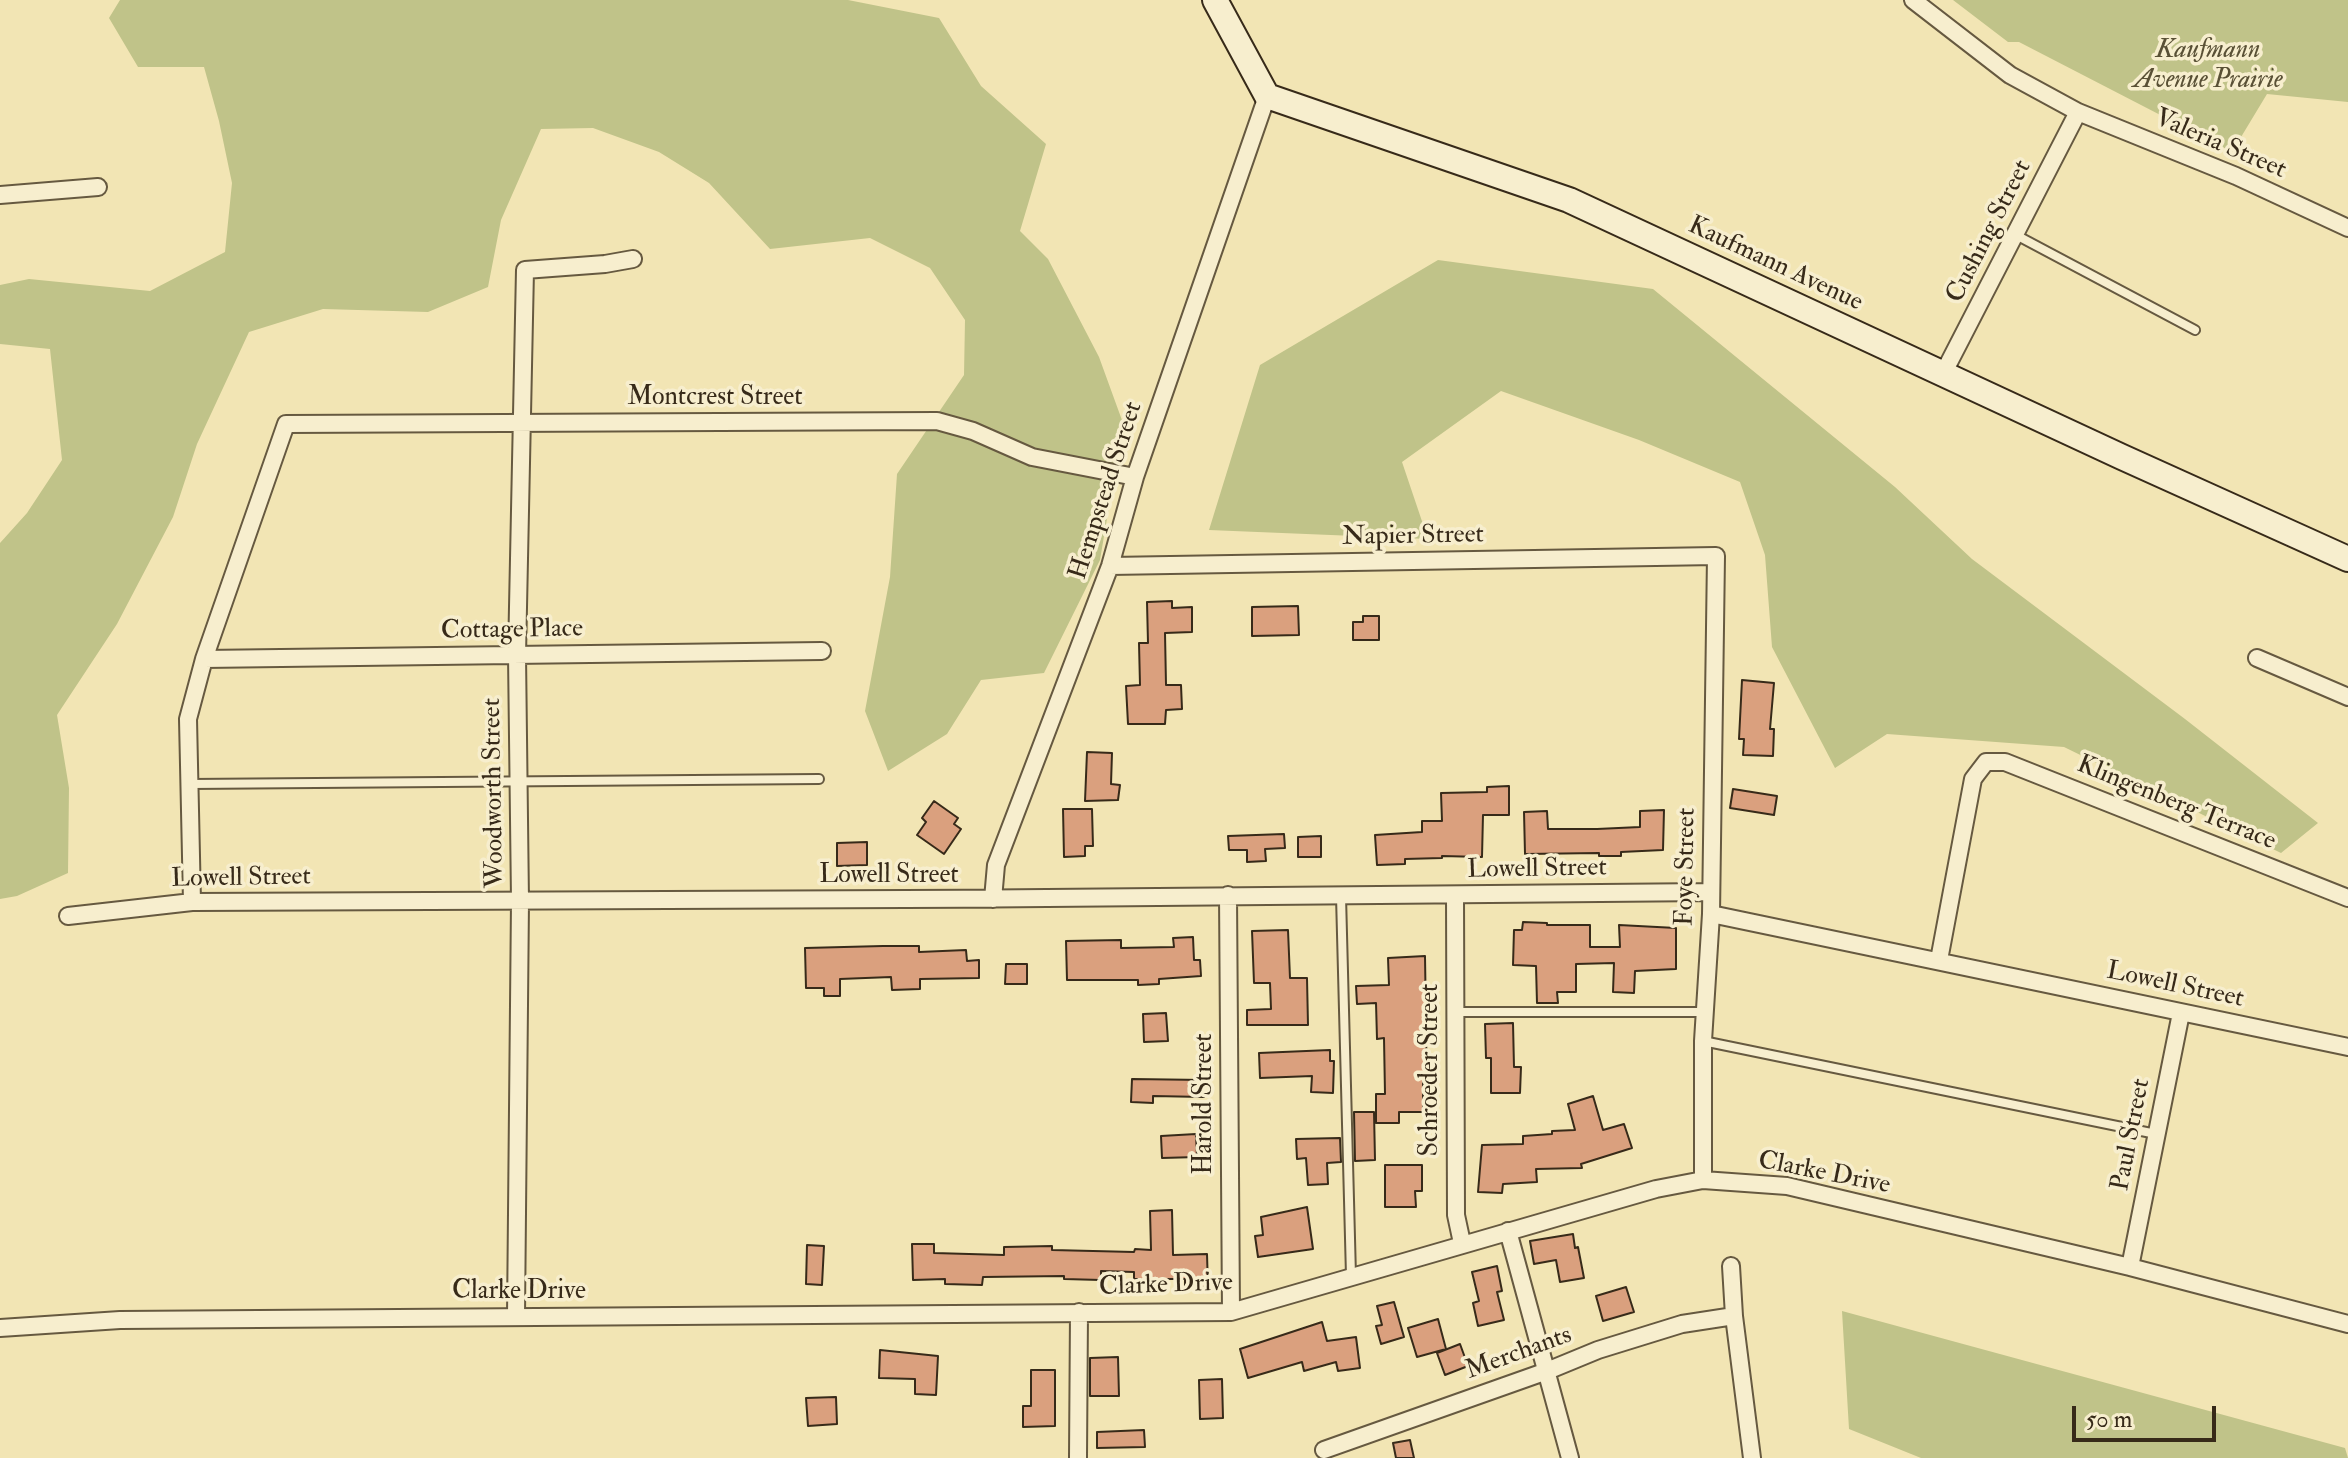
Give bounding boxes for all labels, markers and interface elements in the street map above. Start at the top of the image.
park label: Kaufmann Avenue Prairie [2133,35,2283,96]
street label: Valeria Street [2150,103,2290,187]
street label: Cushing Street [1941,155,2039,309]
street label: Kaufmann Avenue [1683,211,1867,319]
street label: Montcrest Street [627,382,803,414]
street label: Hempstead Street [1064,398,1150,584]
street label: Napier Street [1342,520,1484,554]
street label: Cottage Place [441,614,583,648]
street label: Woodworth Street [478,698,512,888]
street label: Klingenberg Terrace [2072,750,2280,858]
street label: Foye Street [1670,808,1704,926]
street label: Lowell Street [1467,853,1607,887]
street label: Lowell Street [819,860,959,892]
street label: Lowell Street [171,862,311,896]
street label: Lowell Street [2104,956,2246,1016]
street label: Schroeder Street [1415,983,1447,1157]
street label: Harold Street [1189,1033,1221,1175]
street label: Paul Street [2106,1076,2158,1194]
street label: Clarke Drive [1755,1146,1893,1202]
street label: Clarke Drive [1099,1268,1233,1304]
street label: Clarke Drive [452,1276,586,1308]
street label: Merchants [1462,1320,1576,1388]
scale bar [2076,1390,2220,1440]
text: 50 m [2086,1404,2132,1435]

